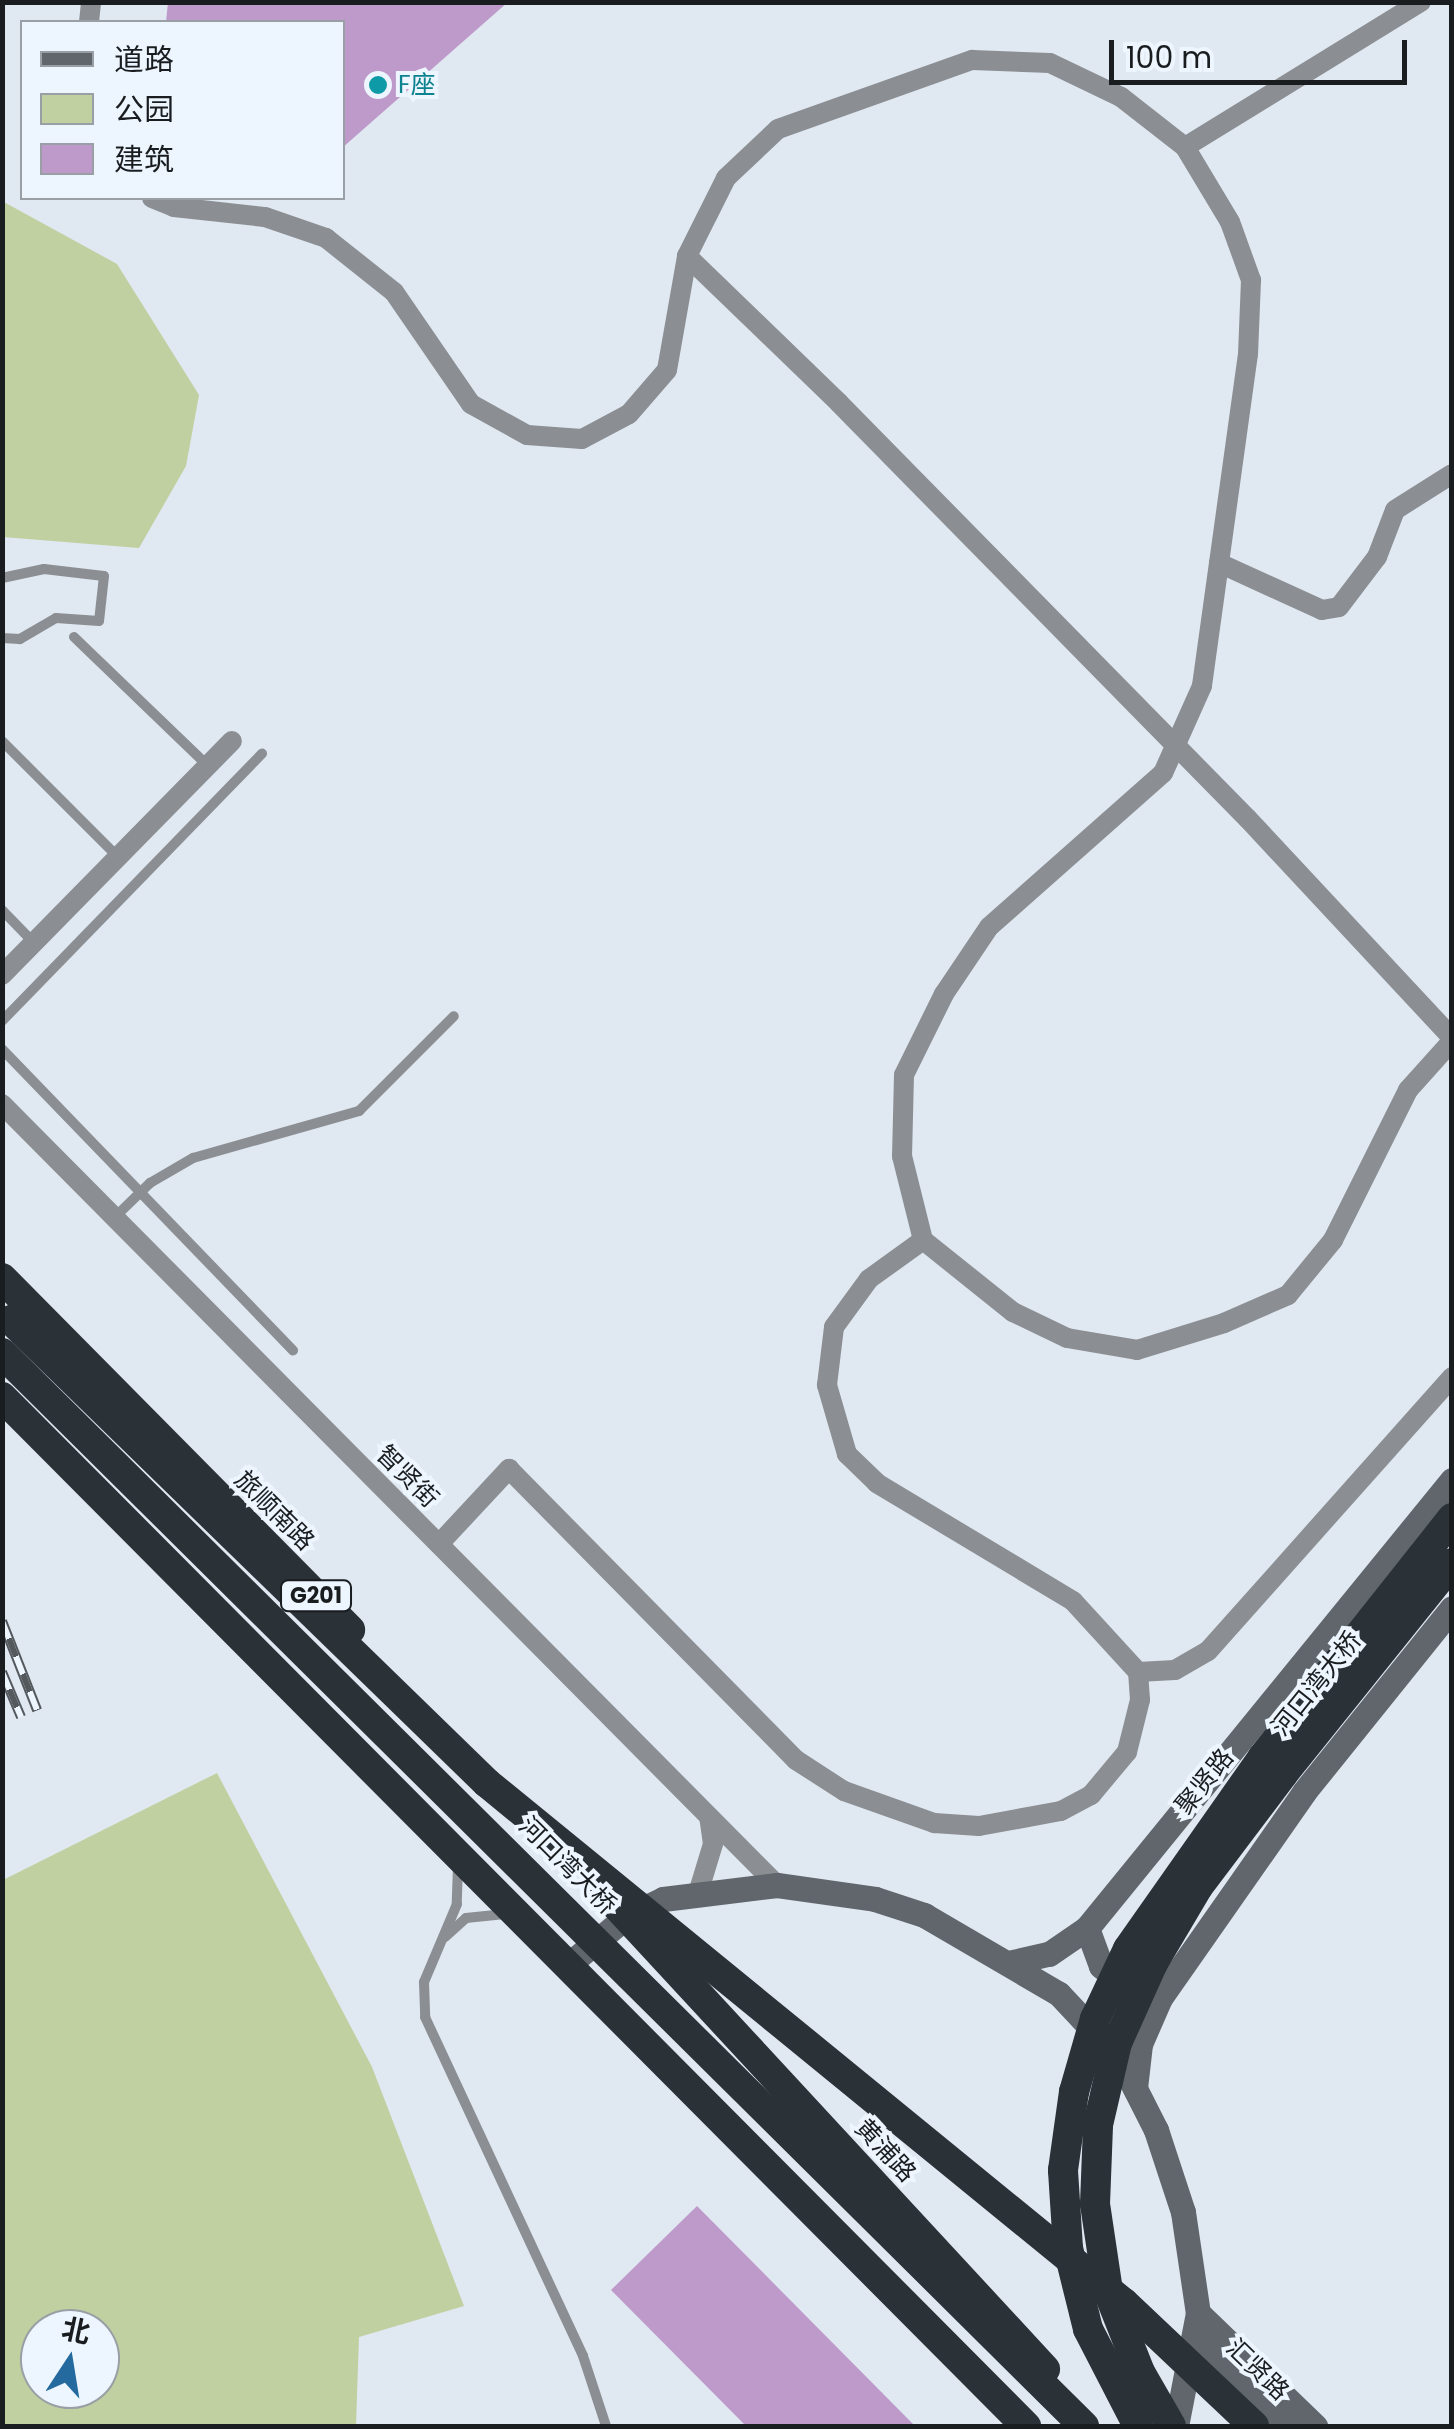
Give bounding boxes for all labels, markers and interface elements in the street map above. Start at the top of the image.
legend [20,20,345,200]
scale bar [1114,20,1412,82]
text: 100 m [1126,36,1212,79]
text: 道路 [114,38,174,81]
place label: F座 [398,70,436,100]
marker: F座 [367,74,389,96]
text: 公园 [114,88,174,131]
text: 建筑 [114,138,174,181]
street label: 智贤街 [370,1440,444,1514]
street label: 旅顺南路 [228,1465,320,1557]
road number: G201 [278,1579,354,1613]
street label: 河口湾大桥 [1266,1626,1368,1742]
street label: 聚贤路 [1170,1743,1240,1821]
street label: 河口湾大桥 [512,1811,622,1921]
street label: 黄浦路 [848,2113,922,2189]
north arrow [20,2309,120,2409]
text: 北 [58,2309,94,2353]
street label: 汇贤路 [1220,2333,1294,2407]

